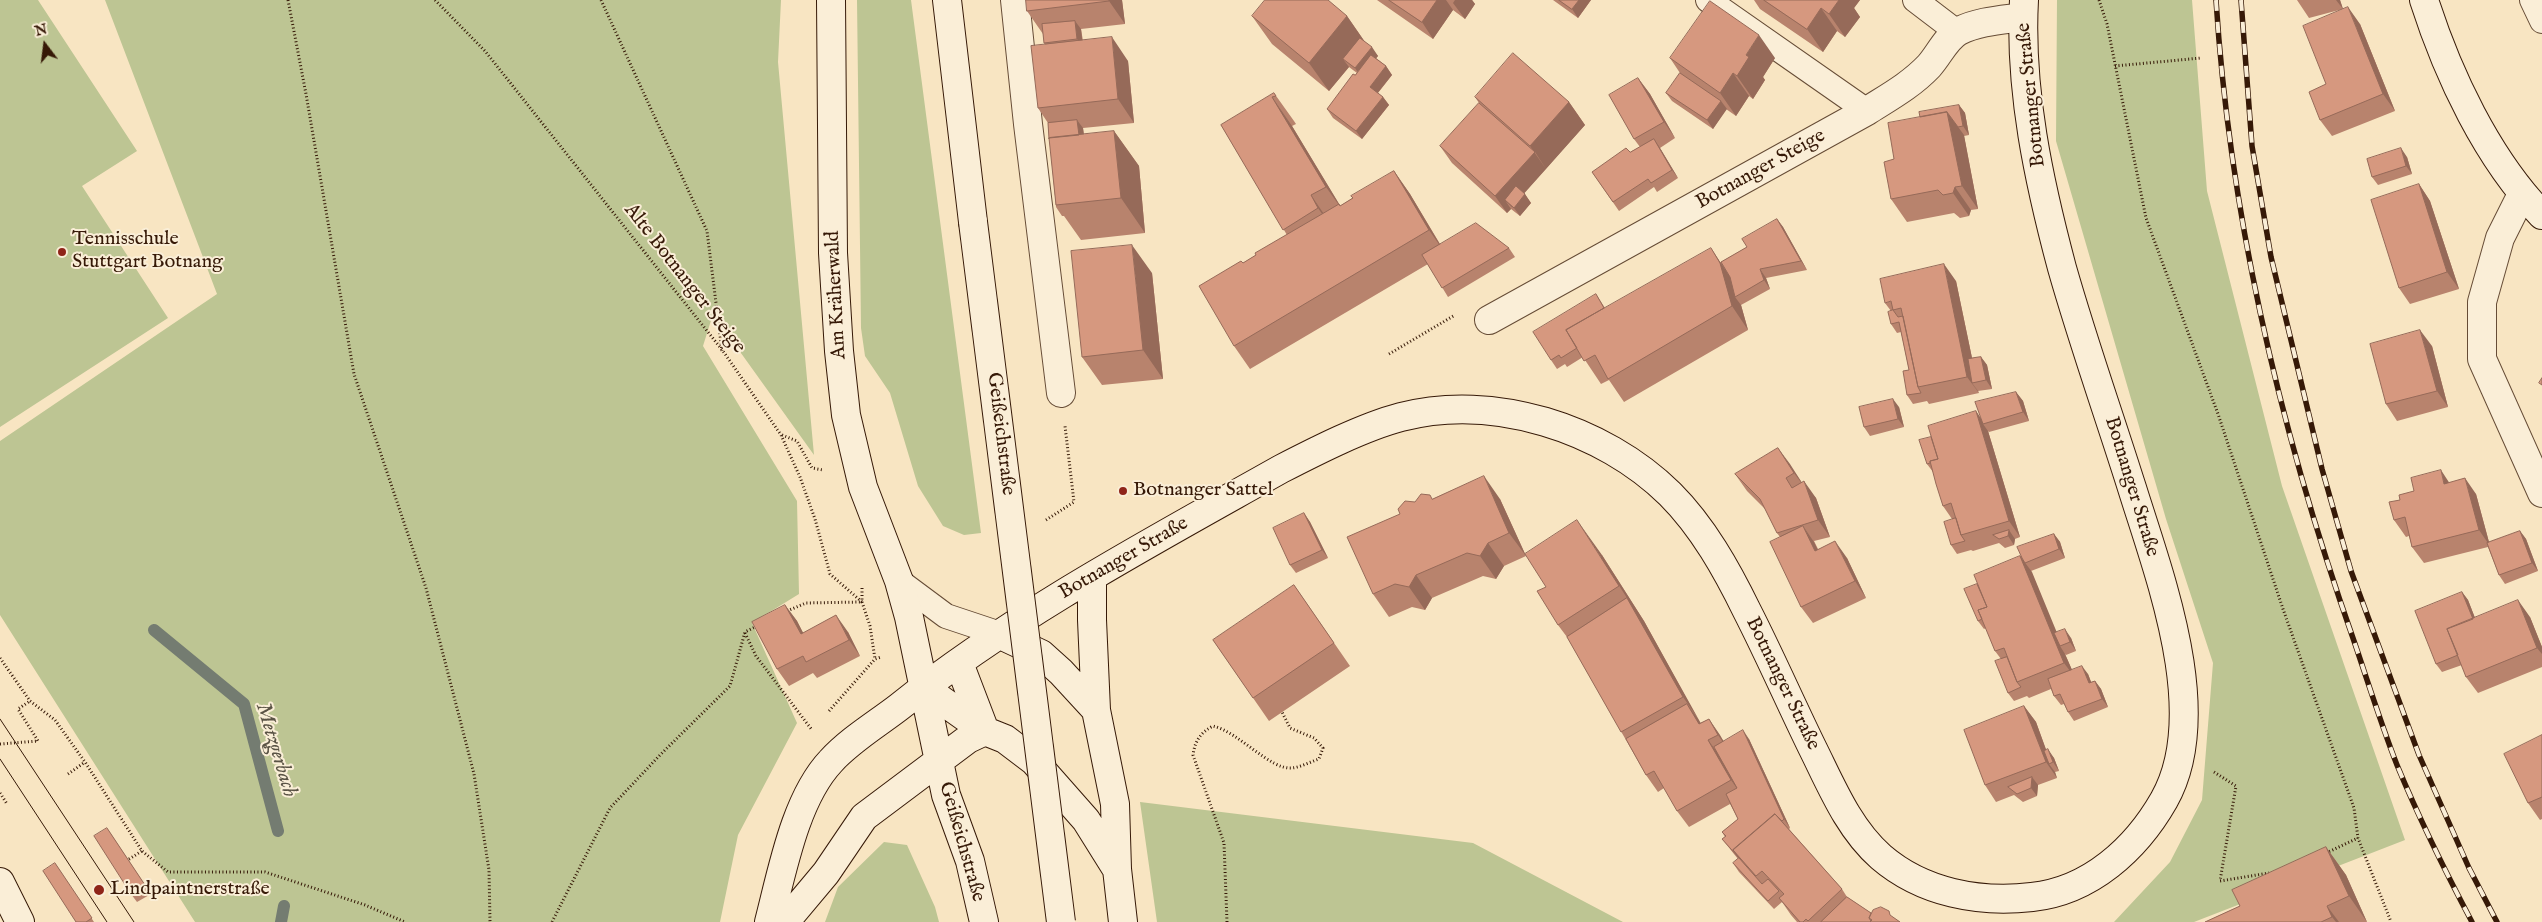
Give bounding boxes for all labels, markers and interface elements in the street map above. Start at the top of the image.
north arrow [20,20,70,70]
text: N [33,20,49,41]
street label: Botnanger Straße [2012,22,2052,168]
street label: Botnanger Steige [1692,125,1830,215]
street label: Alte Botnanger Steige [618,199,750,359]
place label: Tennisschule Stuttgart Botnang [72,228,223,275]
street label: Am Kräherwald [822,230,852,360]
marker: Tennisschule Stuttgart Botnang [56,246,68,258]
street label: Geißeichstraße [981,371,1019,497]
street label: Botnanger Straße [2098,414,2164,560]
place label: Botnanger Sattel [1133,479,1273,503]
marker: Botnanger Sattel [1117,485,1129,497]
street label: Botnanger Straße [1055,512,1193,606]
street label: Botnanger Straße [1739,614,1825,754]
water label: Metzgerbach [249,700,301,800]
street label: Geißeichstraße [932,779,990,905]
place label: Lindpaintnerstraße [110,878,270,902]
marker: Lindpaintnerstraße [92,883,106,897]

